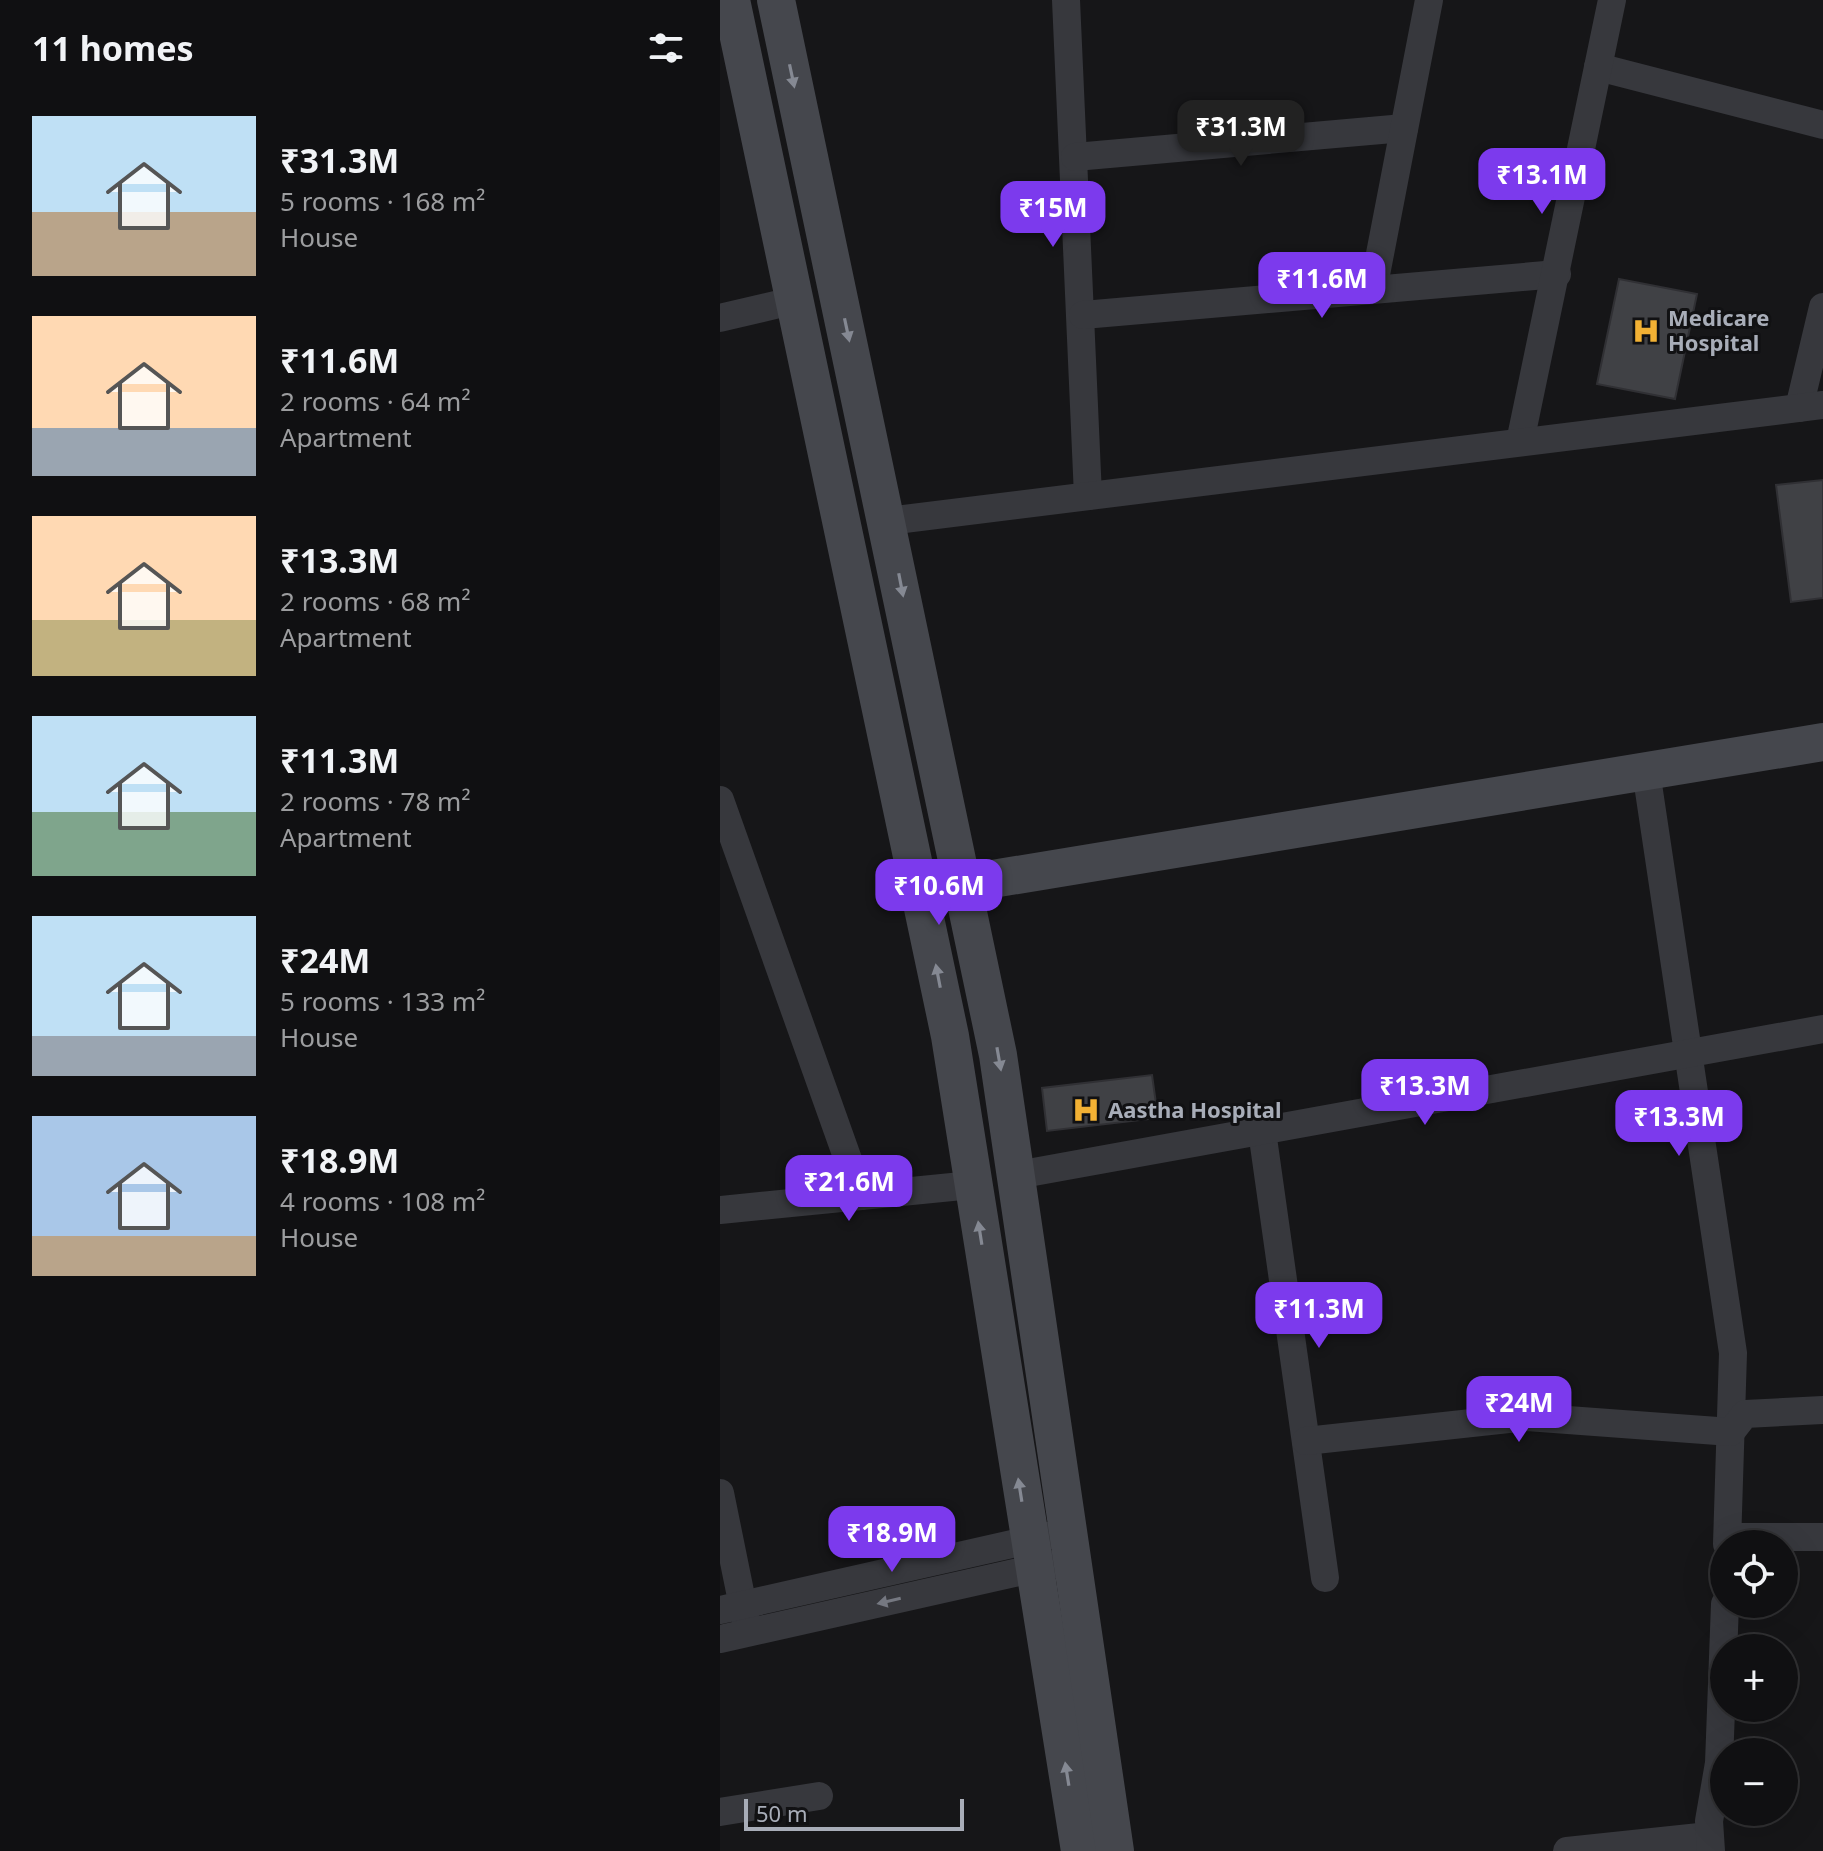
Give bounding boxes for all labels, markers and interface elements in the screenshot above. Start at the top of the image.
text: 11 homes [32,25,194,71]
icon: filters [644,26,688,70]
one-way arrow [786,64,799,89]
pin: ₹31.3M [1176,100,1306,168]
text: ₹31.3M [1195,108,1287,144]
text: ₹31.3M [280,137,399,183]
icon: home [96,148,192,244]
pin: ₹13.1M [1477,148,1607,216]
text: ₹13.1M [1496,156,1588,192]
pin: ₹15M [1006,181,1100,249]
text: 5 rooms · 168 m² [280,183,485,219]
text: ₹15M [1018,189,1088,225]
text: House [280,219,358,255]
pin: ₹11.6M [1257,252,1387,320]
text: ₹11.6M [1276,260,1368,296]
place label: Medicare Hospital [1668,302,1769,357]
hospital icon: Medicare Hospital [1631,316,1661,346]
one-way arrow [841,318,854,343]
text: ₹11.6M [280,337,399,383]
icon: home [96,348,192,444]
text: 2 rooms · 64 m² [280,383,470,419]
text: Apartment [280,419,412,455]
text: ₹13.3M [280,537,399,583]
icon: home [96,548,192,644]
one-way arrow [895,572,908,597]
text: 2 rooms · 68 m² [280,583,470,619]
text: Apartment [280,619,412,655]
text: ₹11.3M [280,737,399,783]
icon: home [96,748,192,844]
text: 2 rooms · 78 m² [280,783,470,819]
text: Apartment [280,819,412,855]
pin: ₹10.6M [874,859,1004,927]
text: ₹10.6M [893,867,985,903]
text: ₹24M [280,937,370,983]
icon: home [96,948,192,1044]
one-way arrow [931,964,943,989]
text: 5 rooms · 133 m² [280,983,485,1019]
text: House [280,1019,358,1055]
one-way arrow [993,1047,1005,1072]
pin: ₹13.3M [1360,1059,1490,1127]
text: ₹13.3M [1379,1067,1471,1103]
pin: ₹13.3M [1614,1090,1744,1158]
place label: Aastha Hospital [1108,1094,1282,1124]
hospital icon: Aastha Hospital [1071,1095,1101,1125]
text: ₹13.3M [1633,1098,1725,1134]
text: ₹18.9M [280,1137,399,1183]
icon: home [96,1148,192,1244]
pin: ₹21.6M [784,1155,914,1223]
text: ₹21.6M [803,1163,895,1199]
text: 4 rooms · 108 m² [280,1183,485,1219]
text: House [280,1219,358,1255]
one-way arrow [973,1220,986,1245]
pin: ₹11.3M [1254,1282,1384,1350]
text: ₹11.3M [1273,1290,1365,1326]
pin: ₹24M [1472,1376,1566,1444]
text: ₹24M [1484,1384,1554,1420]
one-way arrow [1014,1477,1026,1502]
pin: ₹18.9M [827,1506,957,1574]
text: ₹18.9M [846,1514,938,1550]
map controls [1710,1530,1798,1826]
button: locate [1710,1530,1798,1618]
one-way arrow [876,1595,901,1608]
button: + [1710,1634,1798,1722]
button: − [1710,1738,1798,1826]
one-way arrow [1060,1761,1073,1786]
scale bar [744,1795,964,1831]
text: 50 m [756,1798,807,1828]

